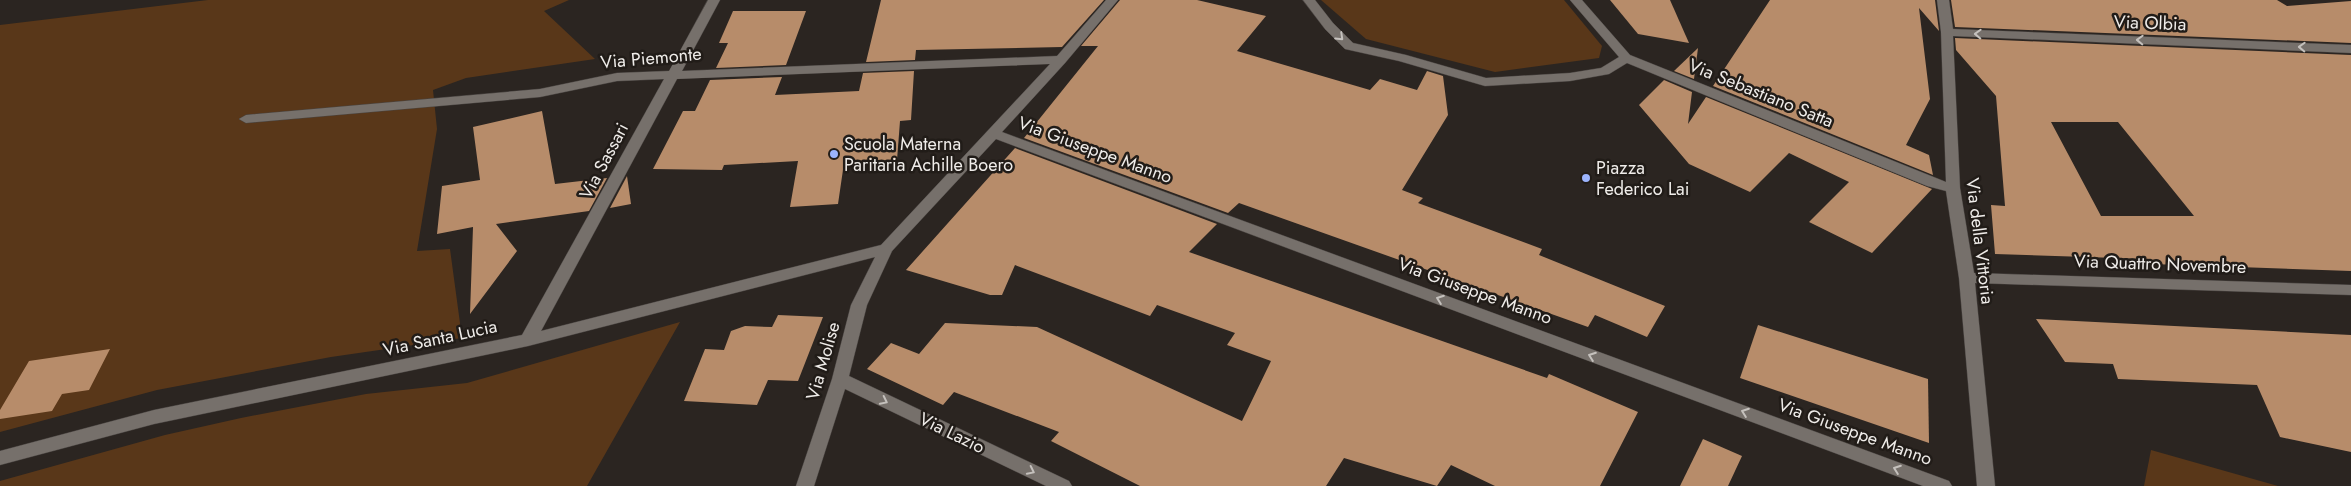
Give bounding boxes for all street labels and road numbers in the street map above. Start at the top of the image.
street label: Via Olbia [2113,9,2187,37]
street label: Via Piemonte [599,41,703,75]
street label: Via Sebastiano Satta [1685,52,1837,134]
street label: Via Giuseppe Manno [1014,110,1176,190]
street label: Via Sassari [573,118,635,204]
street label: Via della Vittoria [1959,176,2001,306]
street label: Via Quattro Novembre [2073,248,2247,280]
street label: Via Giuseppe Manno [1394,251,1556,331]
street label: Via Santa Lucia [381,313,499,363]
street label: Via Molise [799,319,847,403]
street label: Via Giuseppe Manno [1774,392,1936,472]
street label: Via Lazio [915,406,989,460]

